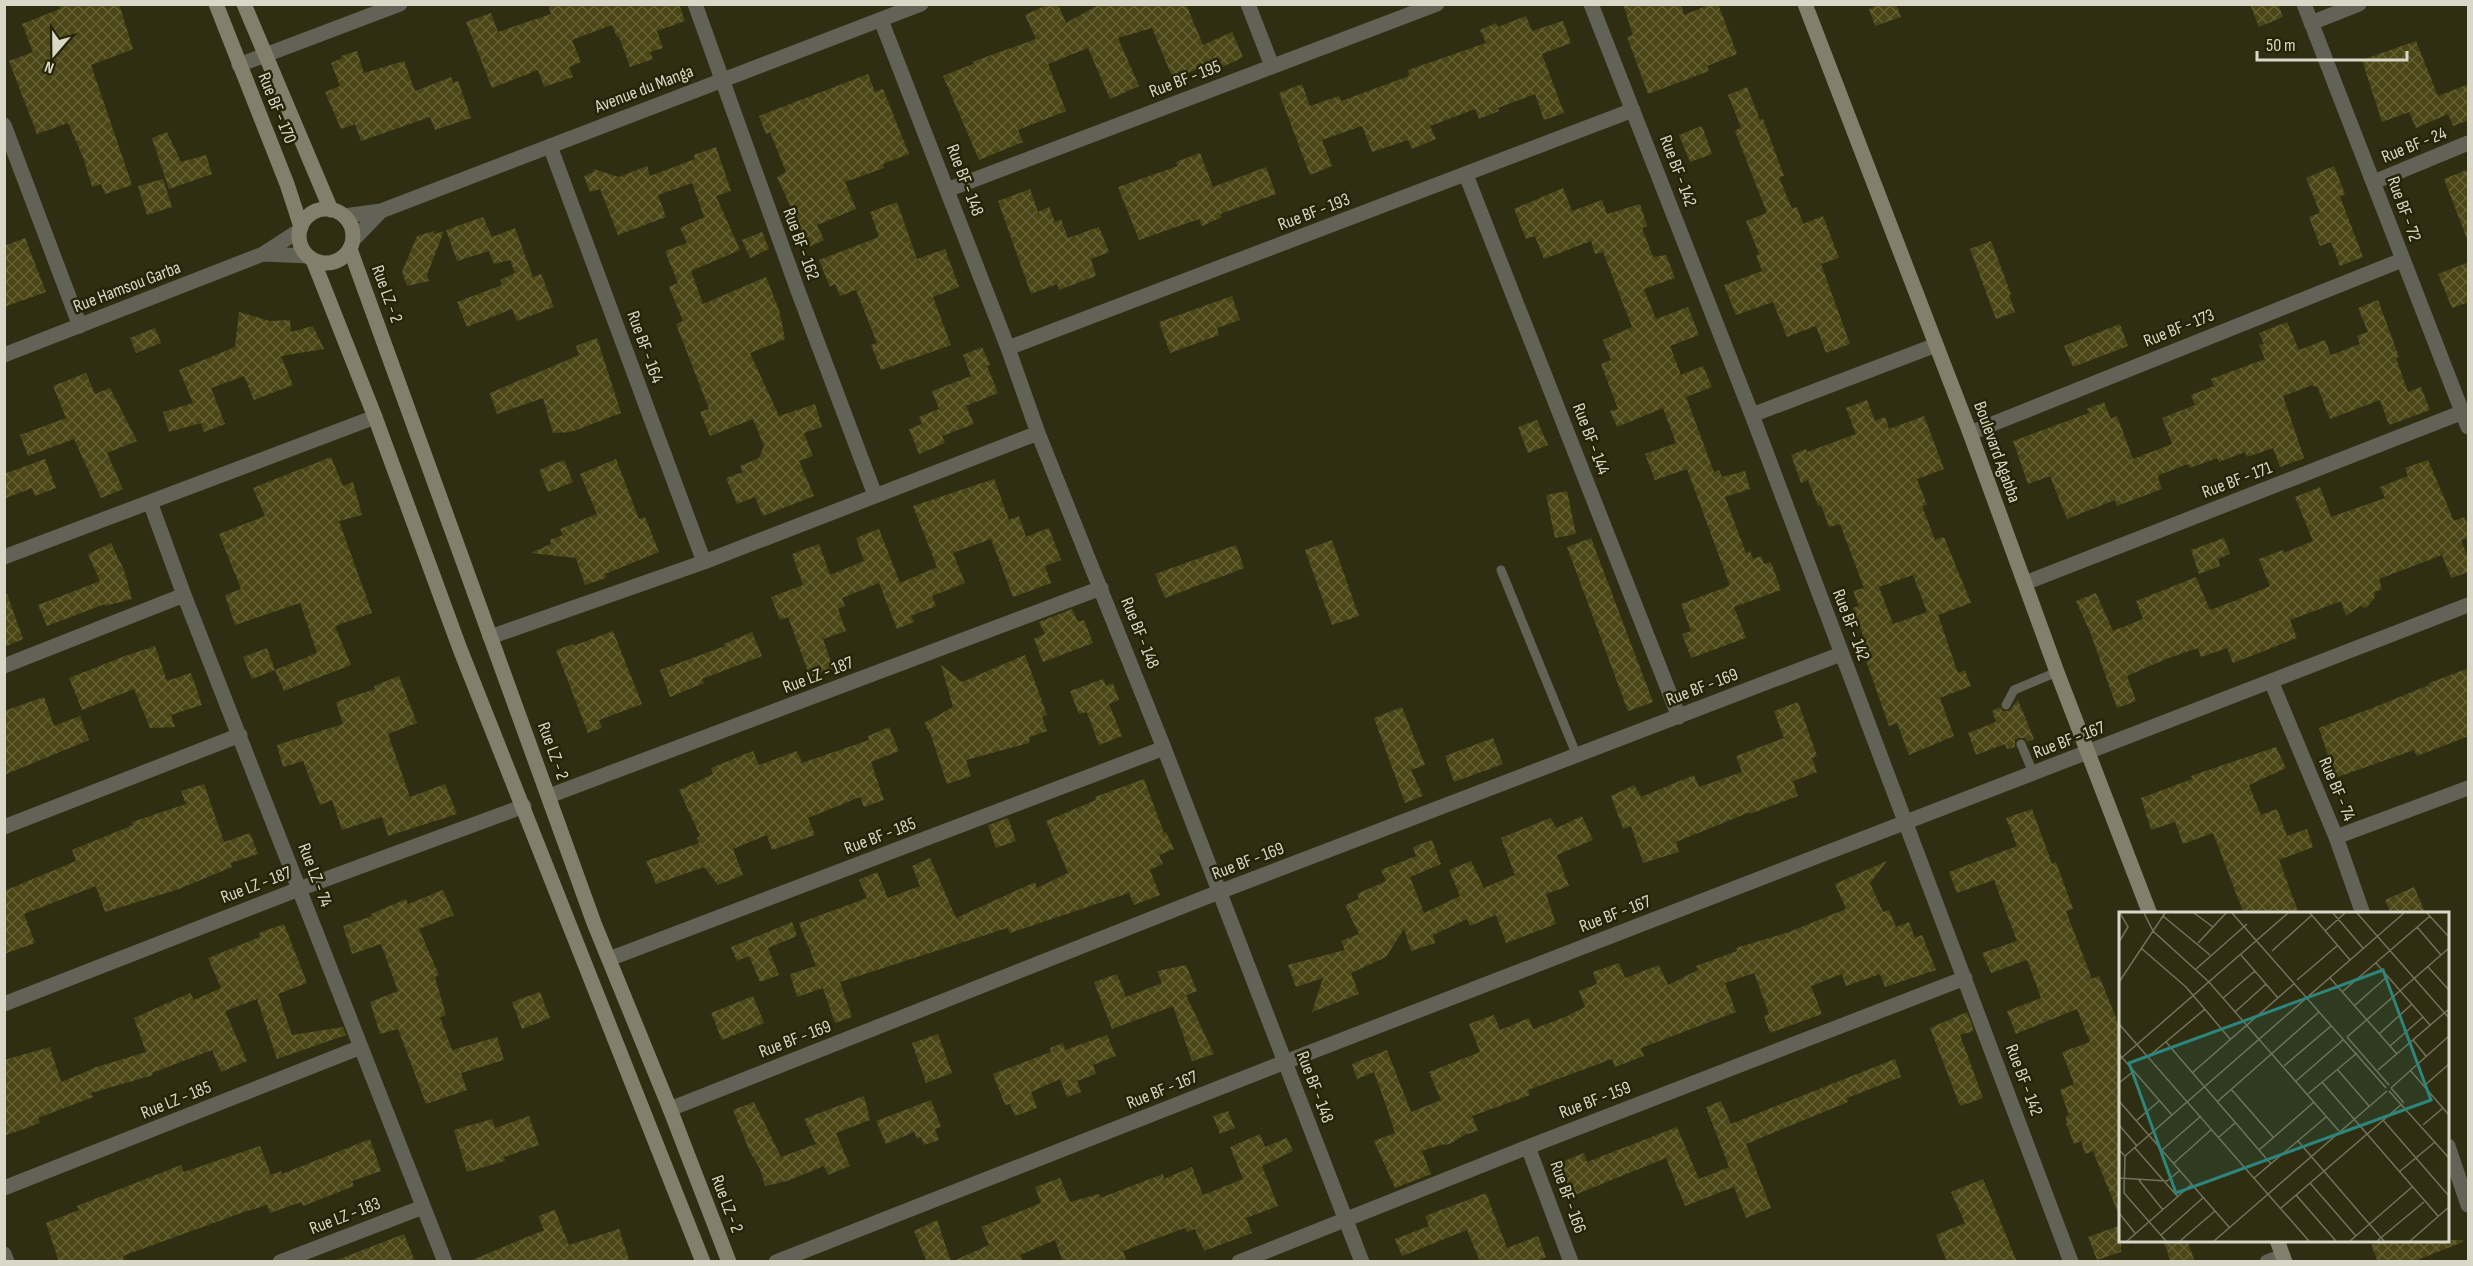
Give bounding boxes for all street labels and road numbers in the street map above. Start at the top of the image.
street label: Rue BF - 195 [1146,56,1224,102]
street label: Avenue du Manga [591,61,696,118]
street label: Rue BF - 170 [253,69,301,147]
street label: Rue BF - 24 [2378,122,2450,168]
street label: Rue BF - 142 [1655,132,1701,210]
street label: Rue BF - 148 [942,141,988,219]
street label: Rue BF - 72 [2383,173,2425,245]
street label: Rue BF - 193 [1275,189,1353,235]
street label: Rue BF - 162 [778,205,824,283]
street label: Rue Hamsou Garba [70,257,184,317]
street label: Rue LZ - 2 [367,262,407,326]
street label: Rue BF - 173 [2141,304,2217,352]
street label: Rue BF - 164 [622,308,668,386]
street label: Boulevard Agabba [1969,399,2025,505]
street label: Rue BF - 144 [1568,400,1614,478]
street label: Rue BF - 171 [2199,457,2276,503]
street label: Rue BF - 142 [1828,586,1874,664]
street label: Rue BF - 148 [1116,594,1164,672]
street label: Rue LZ - 187 [780,652,857,698]
street label: Rue BF - 169 [1663,664,1741,710]
street label: Rue BF - 167 [2030,717,2108,763]
street label: Rue LZ - 2 [533,719,573,783]
street label: Rue BF - 74 [2314,754,2360,824]
street label: Rue BF - 185 [841,813,919,859]
street label: Rue BF - 169 [1209,838,1287,884]
street label: Rue LZ - 74 [293,840,337,910]
street label: Rue LZ - 187 [218,862,295,908]
street label: Rue BF - 167 [1576,891,1654,937]
street label: Rue BF - 169 [756,1016,834,1062]
street label: Rue BF - 142 [2001,1041,2047,1119]
street label: Rue BF - 148 [1292,1048,1338,1126]
street label: Rue BF - 167 [1123,1066,1201,1114]
street label: Rue LZ - 185 [138,1076,214,1124]
street label: Rue BF - 159 [1556,1077,1634,1123]
street label: Rue BF - 166 [1545,1158,1591,1236]
street label: Rue LZ - 2 [706,1172,748,1236]
street label: Rue LZ - 183 [307,1193,383,1239]

